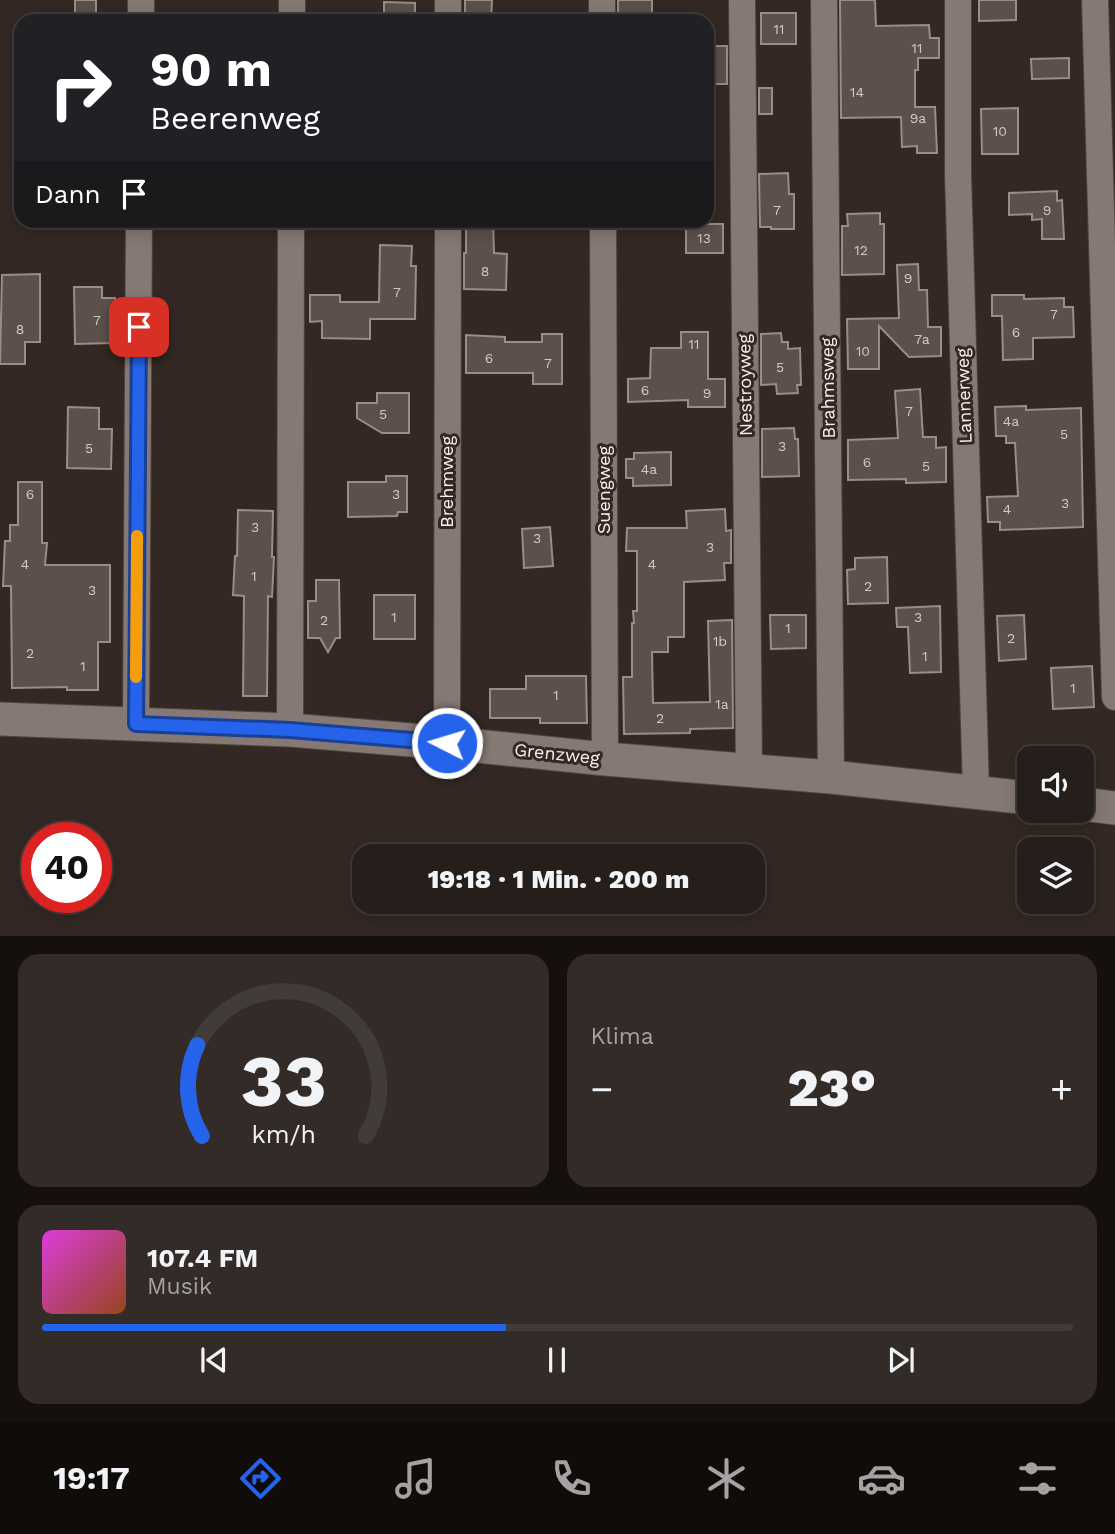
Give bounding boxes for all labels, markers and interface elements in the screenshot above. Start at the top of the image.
house number: 11 [774,21,784,37]
text: 90 m [150,40,272,98]
house number: 11 [912,40,922,56]
icon: right [35,42,126,133]
house number: 14 [850,84,864,100]
text: Beerenweg [150,99,320,137]
house number: 9a [910,110,926,126]
house number: 10 [993,123,1007,139]
icon: arrive [115,175,153,213]
text: Dann [35,179,101,209]
house number: 7 [773,202,781,218]
house number: 9 [1043,202,1051,218]
house number: 13 [697,230,711,246]
house number: 12 [854,242,868,258]
house number: 8 [481,263,489,279]
house number: 9 [904,270,912,286]
house number: 7 [393,284,401,300]
pin [109,297,169,357]
house number: 7 [1050,306,1058,322]
icon: arrive [120,308,158,346]
house number: 7 [93,312,101,328]
house number: 8 [16,321,24,337]
house number: 6 [1012,324,1020,340]
house number: 7a [914,331,930,347]
street label: Nestroyweg [733,333,756,436]
house number: 11 [689,336,699,352]
street label: Brahmsweg [816,337,839,439]
house number: 10 [856,343,870,359]
street label: Lannerweg [951,347,976,444]
house number: 6 [485,350,493,366]
house number: 7 [544,355,552,371]
house number: 5 [776,359,784,375]
house number: 6 [641,382,649,398]
house number: 9 [703,385,711,401]
house number: 7 [905,403,913,419]
house number: 5 [379,406,387,422]
house number: 4a [1003,413,1019,429]
house number: 5 [1060,426,1068,442]
street label: Brehmweg [436,436,457,528]
house number: 3 [778,438,786,454]
house number: 5 [85,440,93,456]
street label: Suengweg [593,445,614,534]
house number: 6 [863,454,871,470]
house number: 5 [922,458,930,474]
house number: 4a [641,461,657,477]
house number: 6 [26,486,34,502]
house number: 3 [392,486,400,502]
house number: 3 [1061,495,1069,511]
house number: 4 [1003,501,1011,517]
house number: 3 [251,519,259,535]
house number: 3 [533,530,541,546]
house number: 3 [706,539,714,555]
house number: 4 [21,556,29,572]
house number: 4 [648,556,656,572]
house number: 1 [251,568,257,584]
house number: 2 [864,578,872,594]
house number: 3 [88,582,96,598]
house number: 1 [391,609,397,625]
house number: 3 [914,609,922,625]
house number: 2 [320,612,328,628]
house number: 1 [785,620,791,636]
house number: 2 [1007,630,1015,646]
house number: 1b [713,633,727,649]
house number: 2 [26,645,34,661]
house number: 1 [922,648,928,664]
house number: 1 [80,658,86,674]
house number: 1 [1070,680,1076,696]
house number: 1 [553,687,559,703]
house number: 1a [715,696,729,712]
position arrow [410,706,484,780]
house number: 2 [656,710,664,726]
street label: Grenzweg [513,739,601,768]
map controls [1017,746,1094,914]
button: sound [1017,746,1094,823]
speed limit sign: 40 [21,822,112,913]
button: layers [1017,837,1094,914]
text: 19:18 · 1 Min. · 200 m [428,864,689,894]
text: Klima [591,1023,654,1050]
text: 33 [240,1039,326,1125]
text: 23° [787,1058,876,1119]
text: − [591,1067,613,1111]
text: + [1050,1067,1073,1111]
text: km/h [251,1120,315,1149]
text: 107.4 FM [147,1243,258,1273]
text: Musik [147,1273,212,1300]
icon: previous [195,1341,233,1379]
icon: pause [538,1341,576,1379]
icon: next [882,1341,920,1379]
icon: directions [236,1454,285,1503]
icon: music [391,1454,440,1503]
icon: phone [547,1454,596,1503]
icon: climate [702,1454,751,1503]
icon: car [857,1454,906,1503]
icon: filters [1013,1454,1062,1503]
text: 19:17 [53,1459,130,1497]

